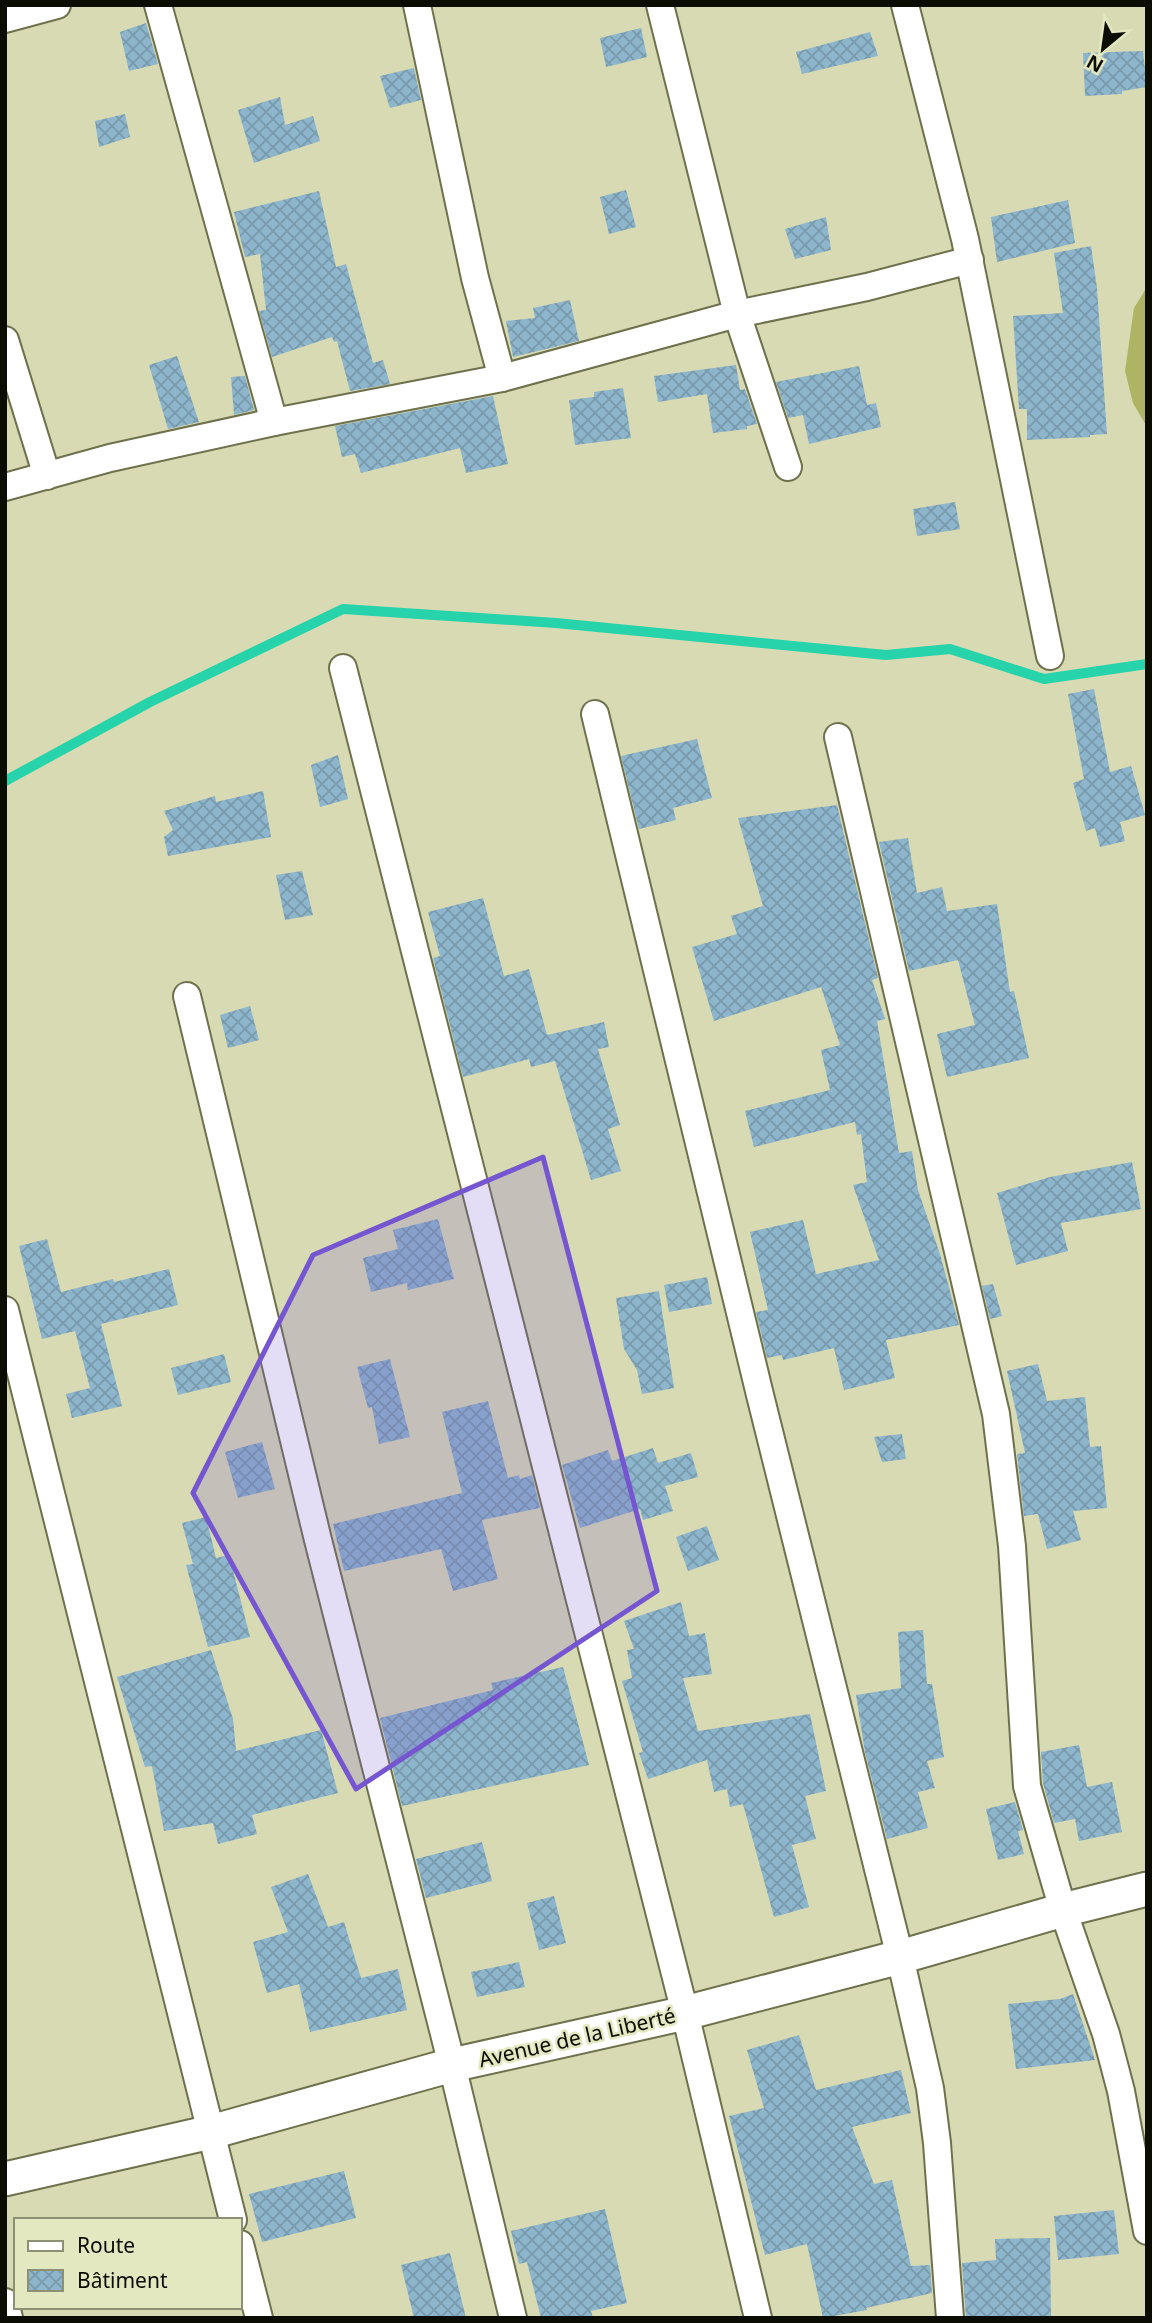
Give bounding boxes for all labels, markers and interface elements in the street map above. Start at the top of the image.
north arrow [1068,14,1138,84]
text: N [1082,49,1108,79]
street label: Avenue de la Liberté [476,2001,678,2073]
legend [14,2218,242,2309]
text: Route [77,2231,135,2259]
text: Bâtiment [77,2266,168,2294]

